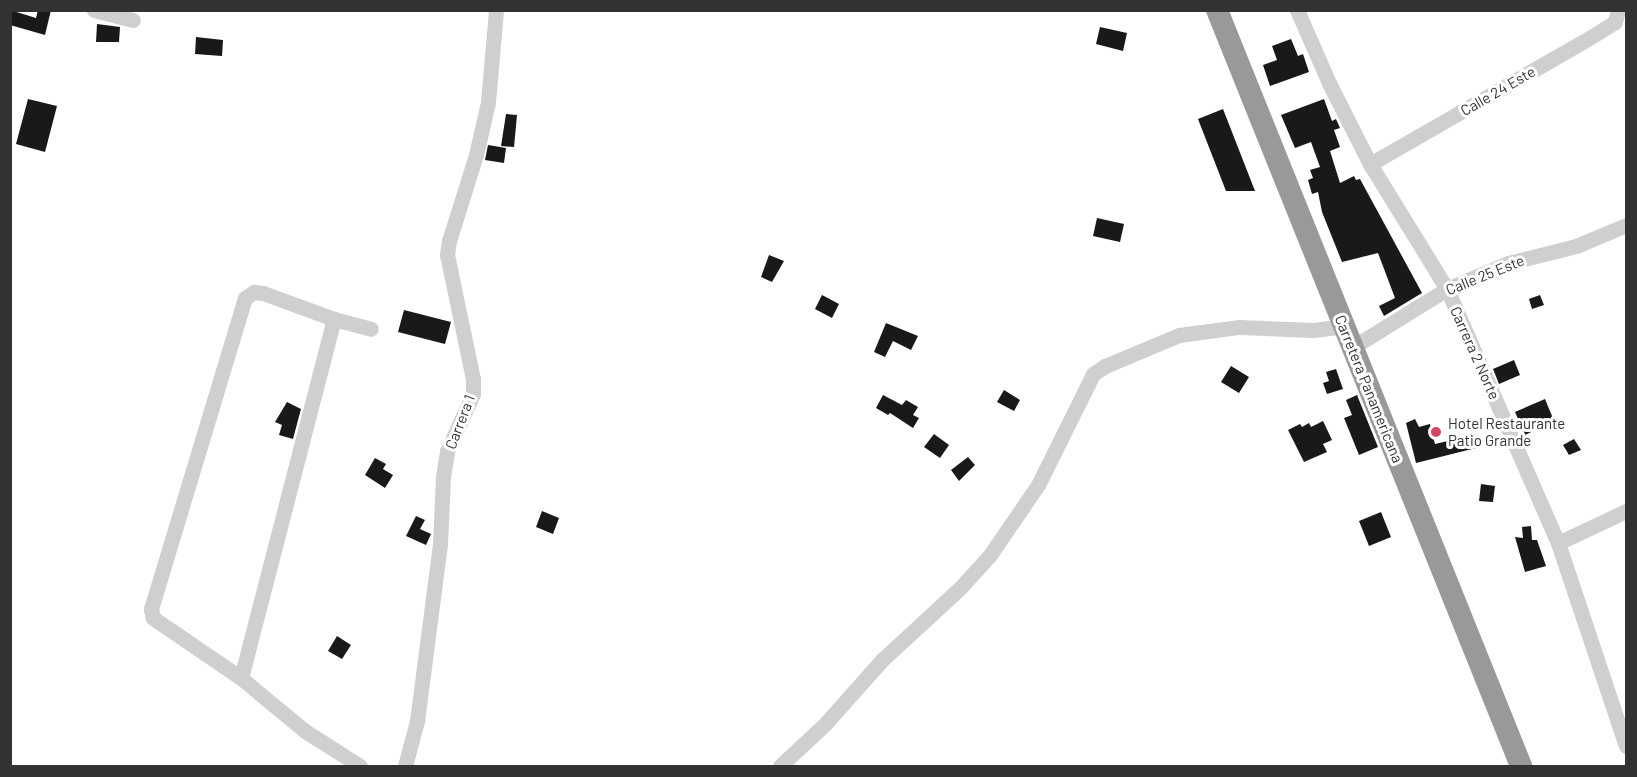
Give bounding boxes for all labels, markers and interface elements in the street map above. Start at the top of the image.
street label: Calle 24 Este [1457,62,1539,120]
street label: Calle 25 Este [1443,251,1527,299]
street label: Carrera 2 Norte [1446,304,1504,402]
street label: Carretera Panamericana [1331,312,1407,466]
street label: Carrera 1 [441,392,479,452]
place label: Hotel Restaurante Patio Grande [1448,414,1565,449]
marker: Hotel Restaurante Patio Grande [1429,425,1443,439]

